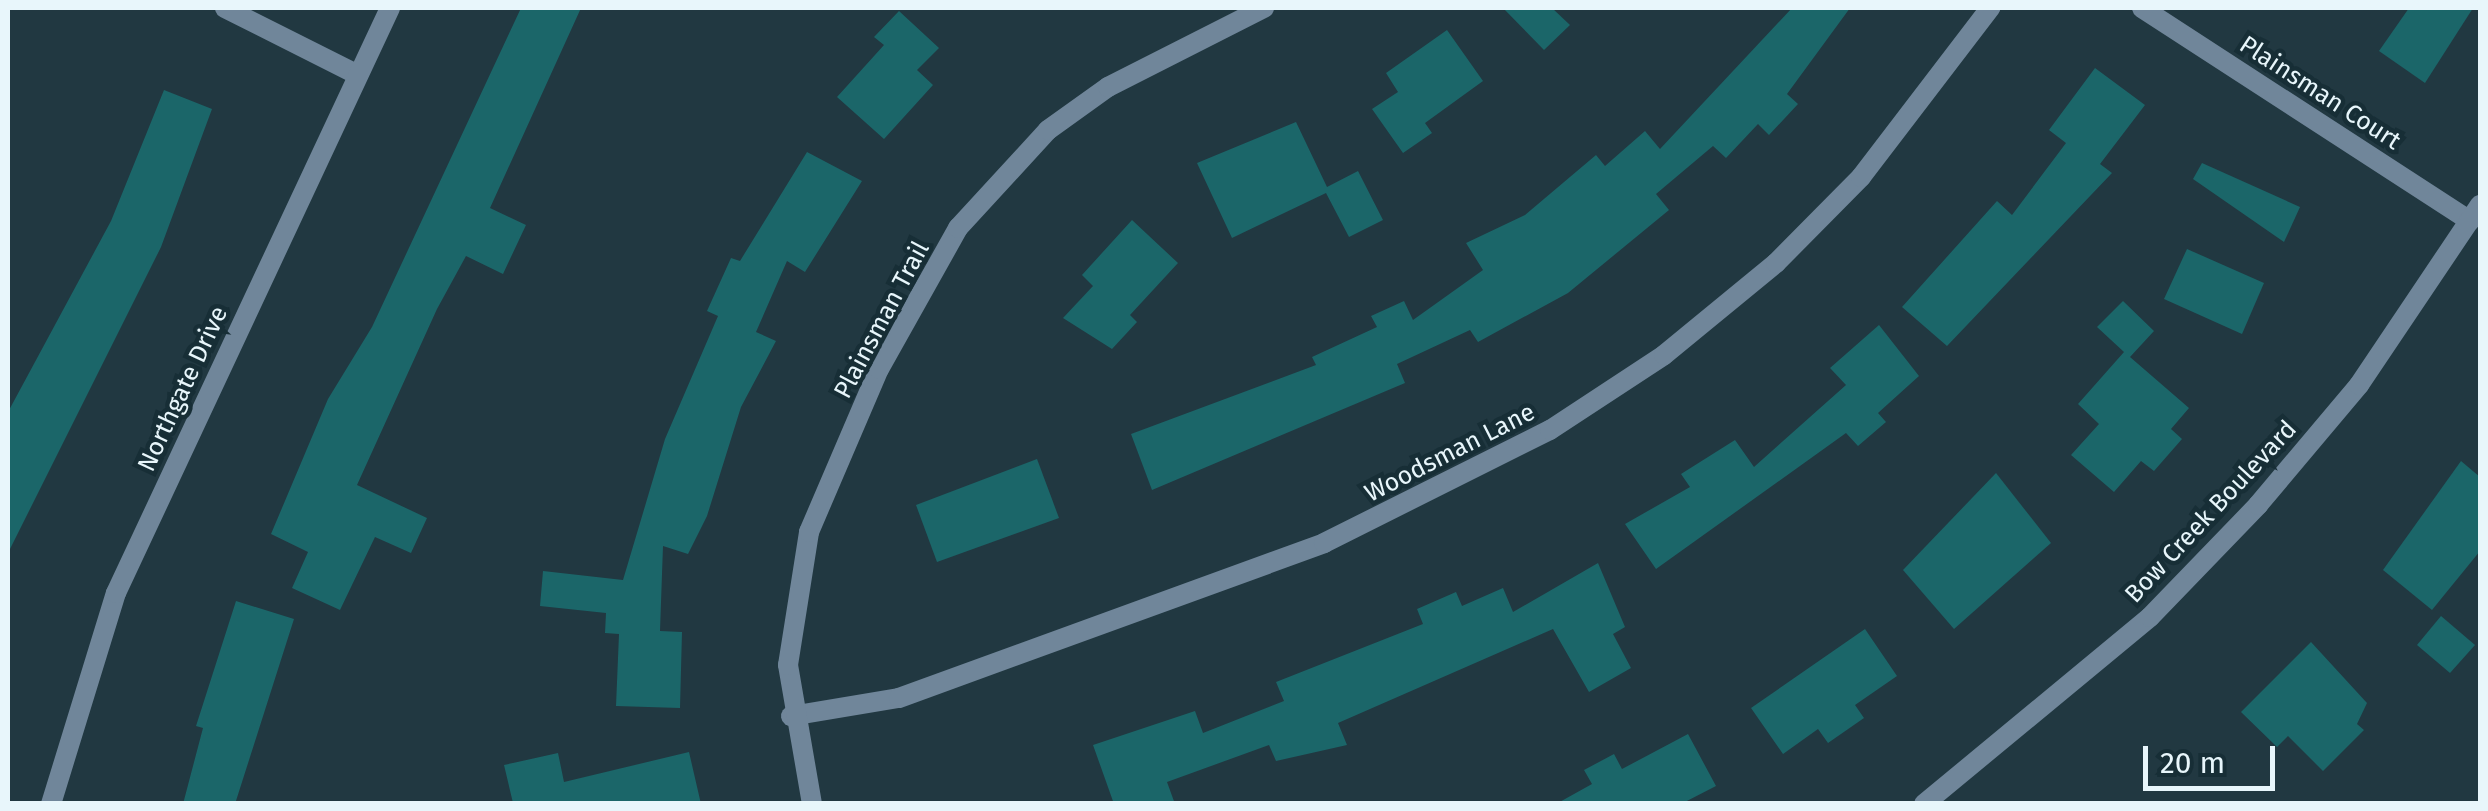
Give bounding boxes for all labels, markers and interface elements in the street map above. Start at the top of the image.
street label: Plainsman Court [2234,30,2406,156]
street label: Plainsman Trail [828,236,936,404]
street label: Northgate Drive [132,302,234,476]
street label: Woodsman Lane [1360,397,1540,509]
street label: Bow Creek Boulevard [2119,415,2303,609]
scale bar [2148,726,2280,788]
text: 20 m [2160,745,2225,781]

